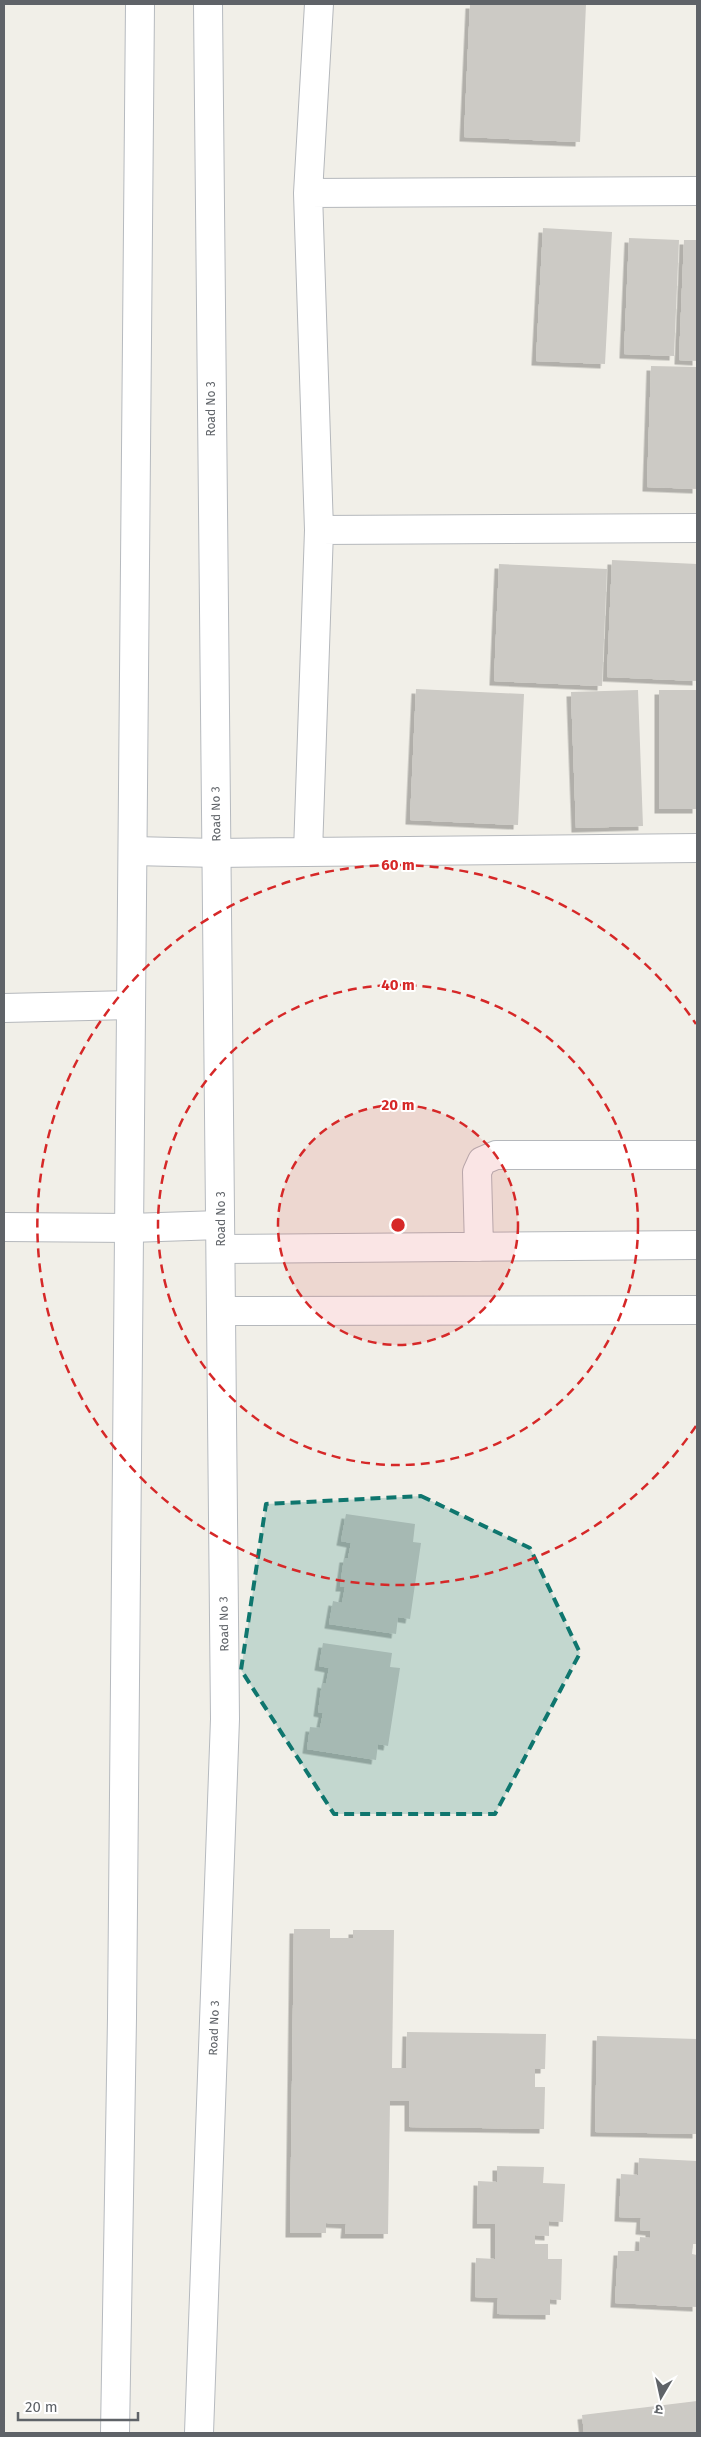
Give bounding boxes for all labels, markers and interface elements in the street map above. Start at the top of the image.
street label: Road No 3 [204,381,218,437]
street label: Road No 3 [209,786,223,842]
text: 60 m [381,856,415,874]
text: 40 m [381,976,415,994]
text: 20 m [382,1096,414,1114]
street label: Road No 3 [214,1191,228,1247]
centre of rings [389,1216,407,1234]
street label: Road No 3 [217,1596,231,1652]
street label: Road No 3 [206,2000,222,2056]
north arrow [636,2372,686,2422]
scale bar [18,2390,138,2422]
text: 20 m [25,2398,58,2416]
text: उ [653,2400,664,2418]

